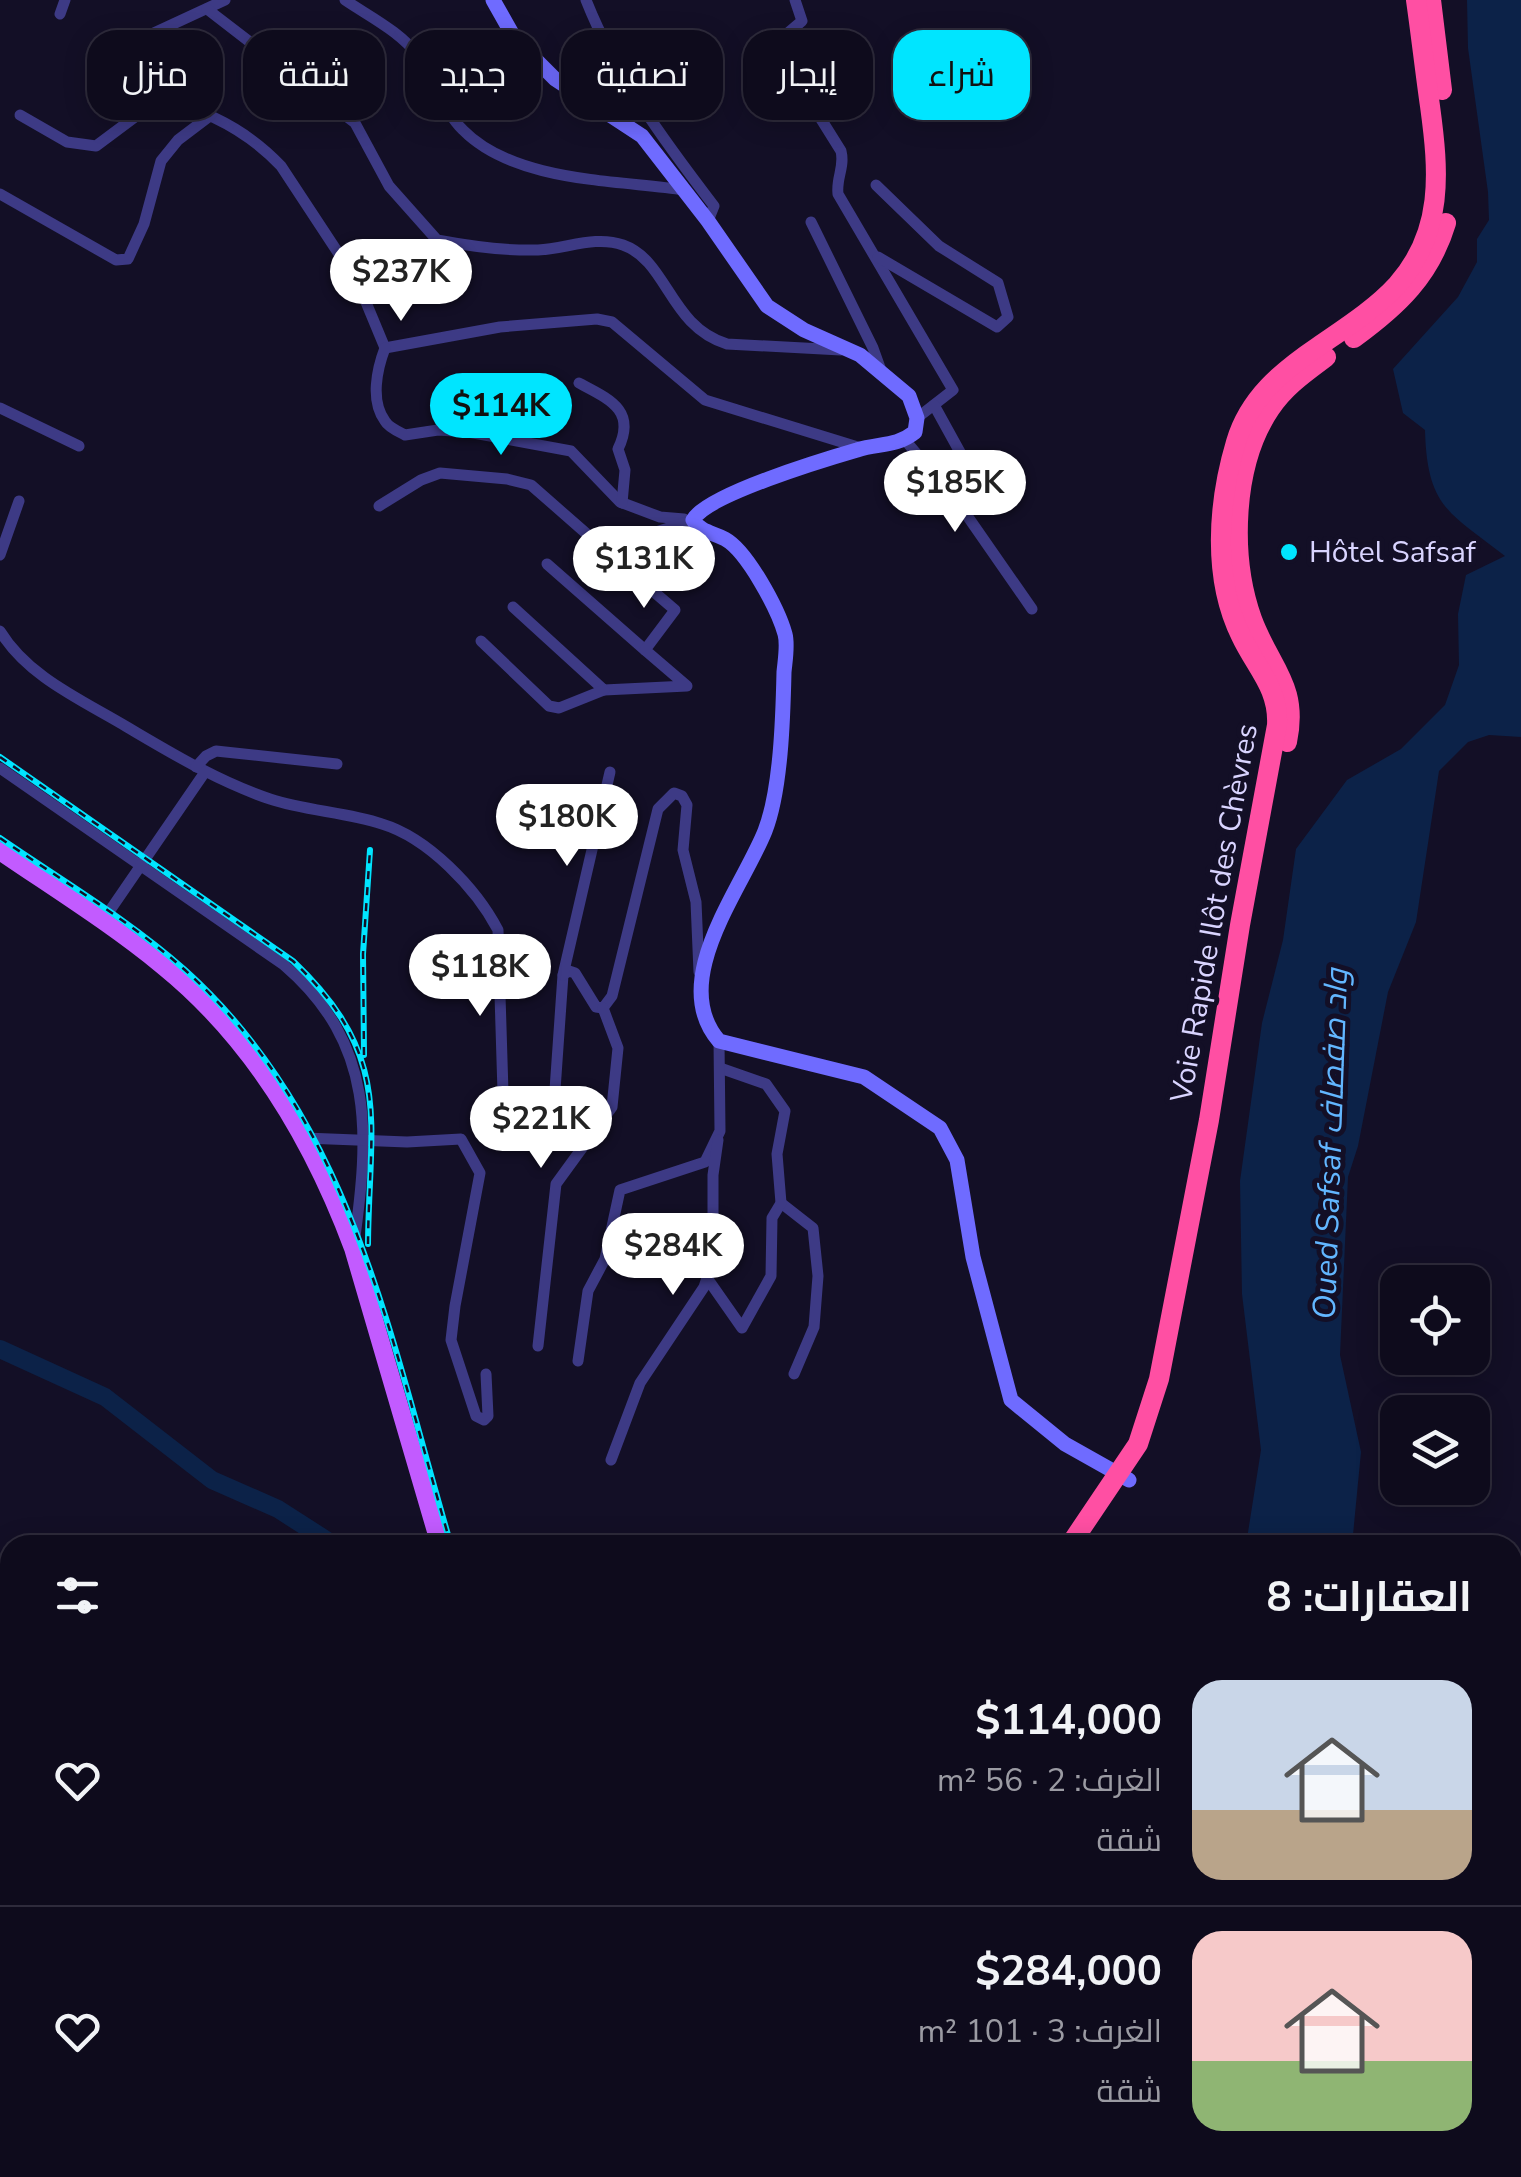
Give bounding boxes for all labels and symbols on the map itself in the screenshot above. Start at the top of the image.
pin: $237K [331,239,471,324]
pin: $114K [431,373,571,458]
pin: $185K [885,450,1025,535]
pin: $131K [574,526,714,611]
place label: Hôtel Safsaf [1309,532,1477,573]
marker: Hôtel Safsaf [1278,541,1300,563]
street label: Voie Rapide Ilôt des Chèvres [1161,721,1268,1107]
pin: $180K [497,784,637,869]
pin: $118K [410,934,550,1019]
water label: Oued Safsaf واد صفصاف [1303,965,1358,1320]
pin: $221K [471,1086,611,1171]
pin: $284K [603,1213,743,1298]

